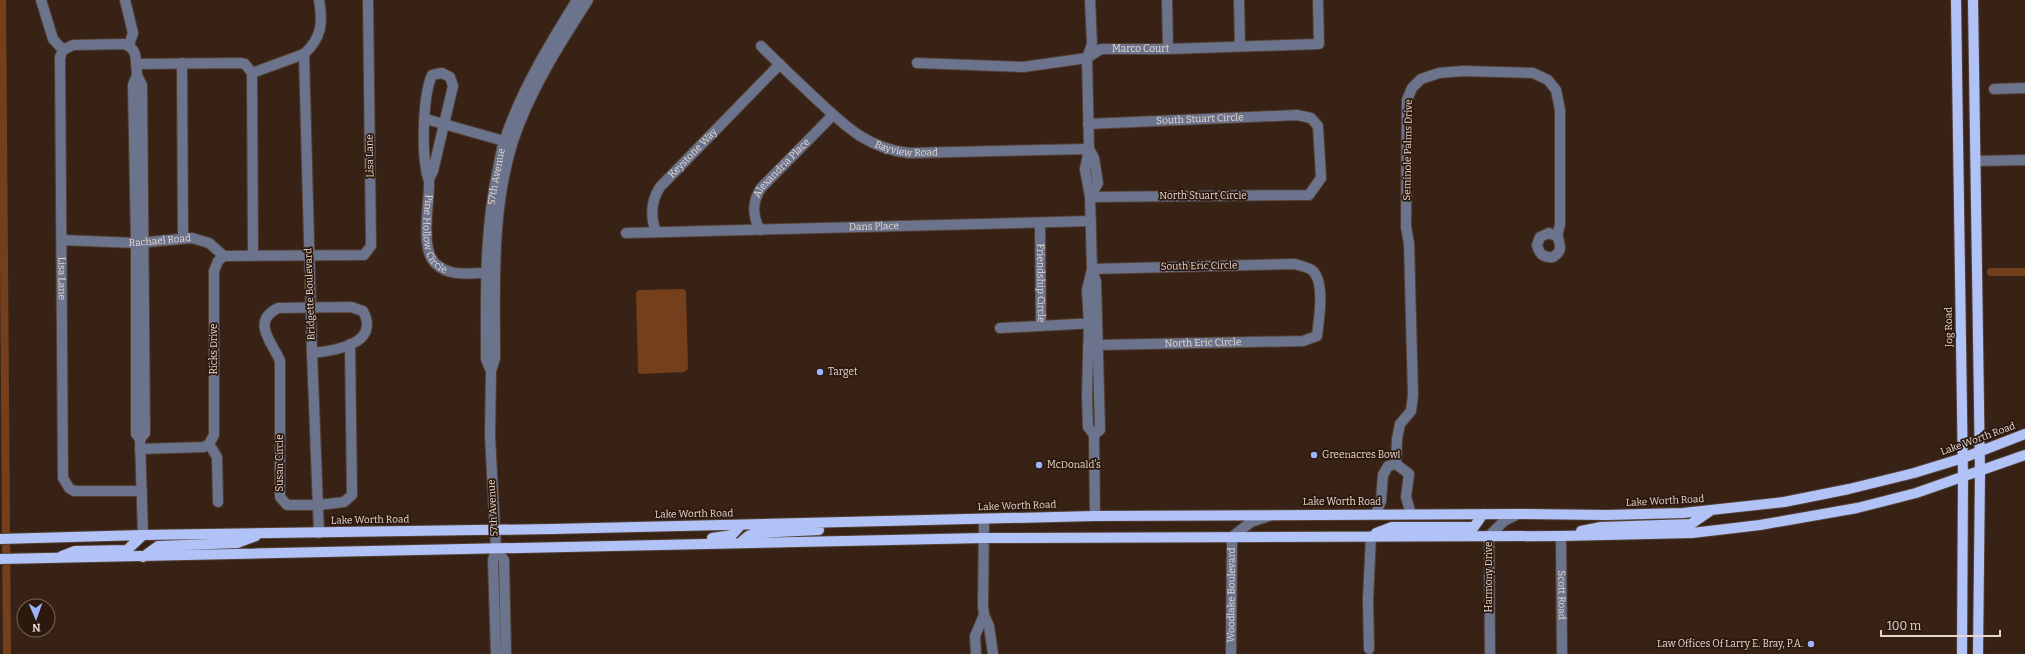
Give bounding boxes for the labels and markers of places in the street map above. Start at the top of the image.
place label: Target [828,366,858,378]
marker: Target [815,367,825,377]
place label: Greenacres Bowl [1322,449,1401,461]
marker: Greenacres Bowl [1309,450,1319,460]
place label: McDonald's [1047,459,1101,471]
marker: McDonald's [1034,460,1044,470]
place label: Law Offices Of Larry E. Bray, P.A. [1657,638,1803,650]
marker: Law Offices Of Larry E. Bray, P.A. [1806,639,1816,649]

